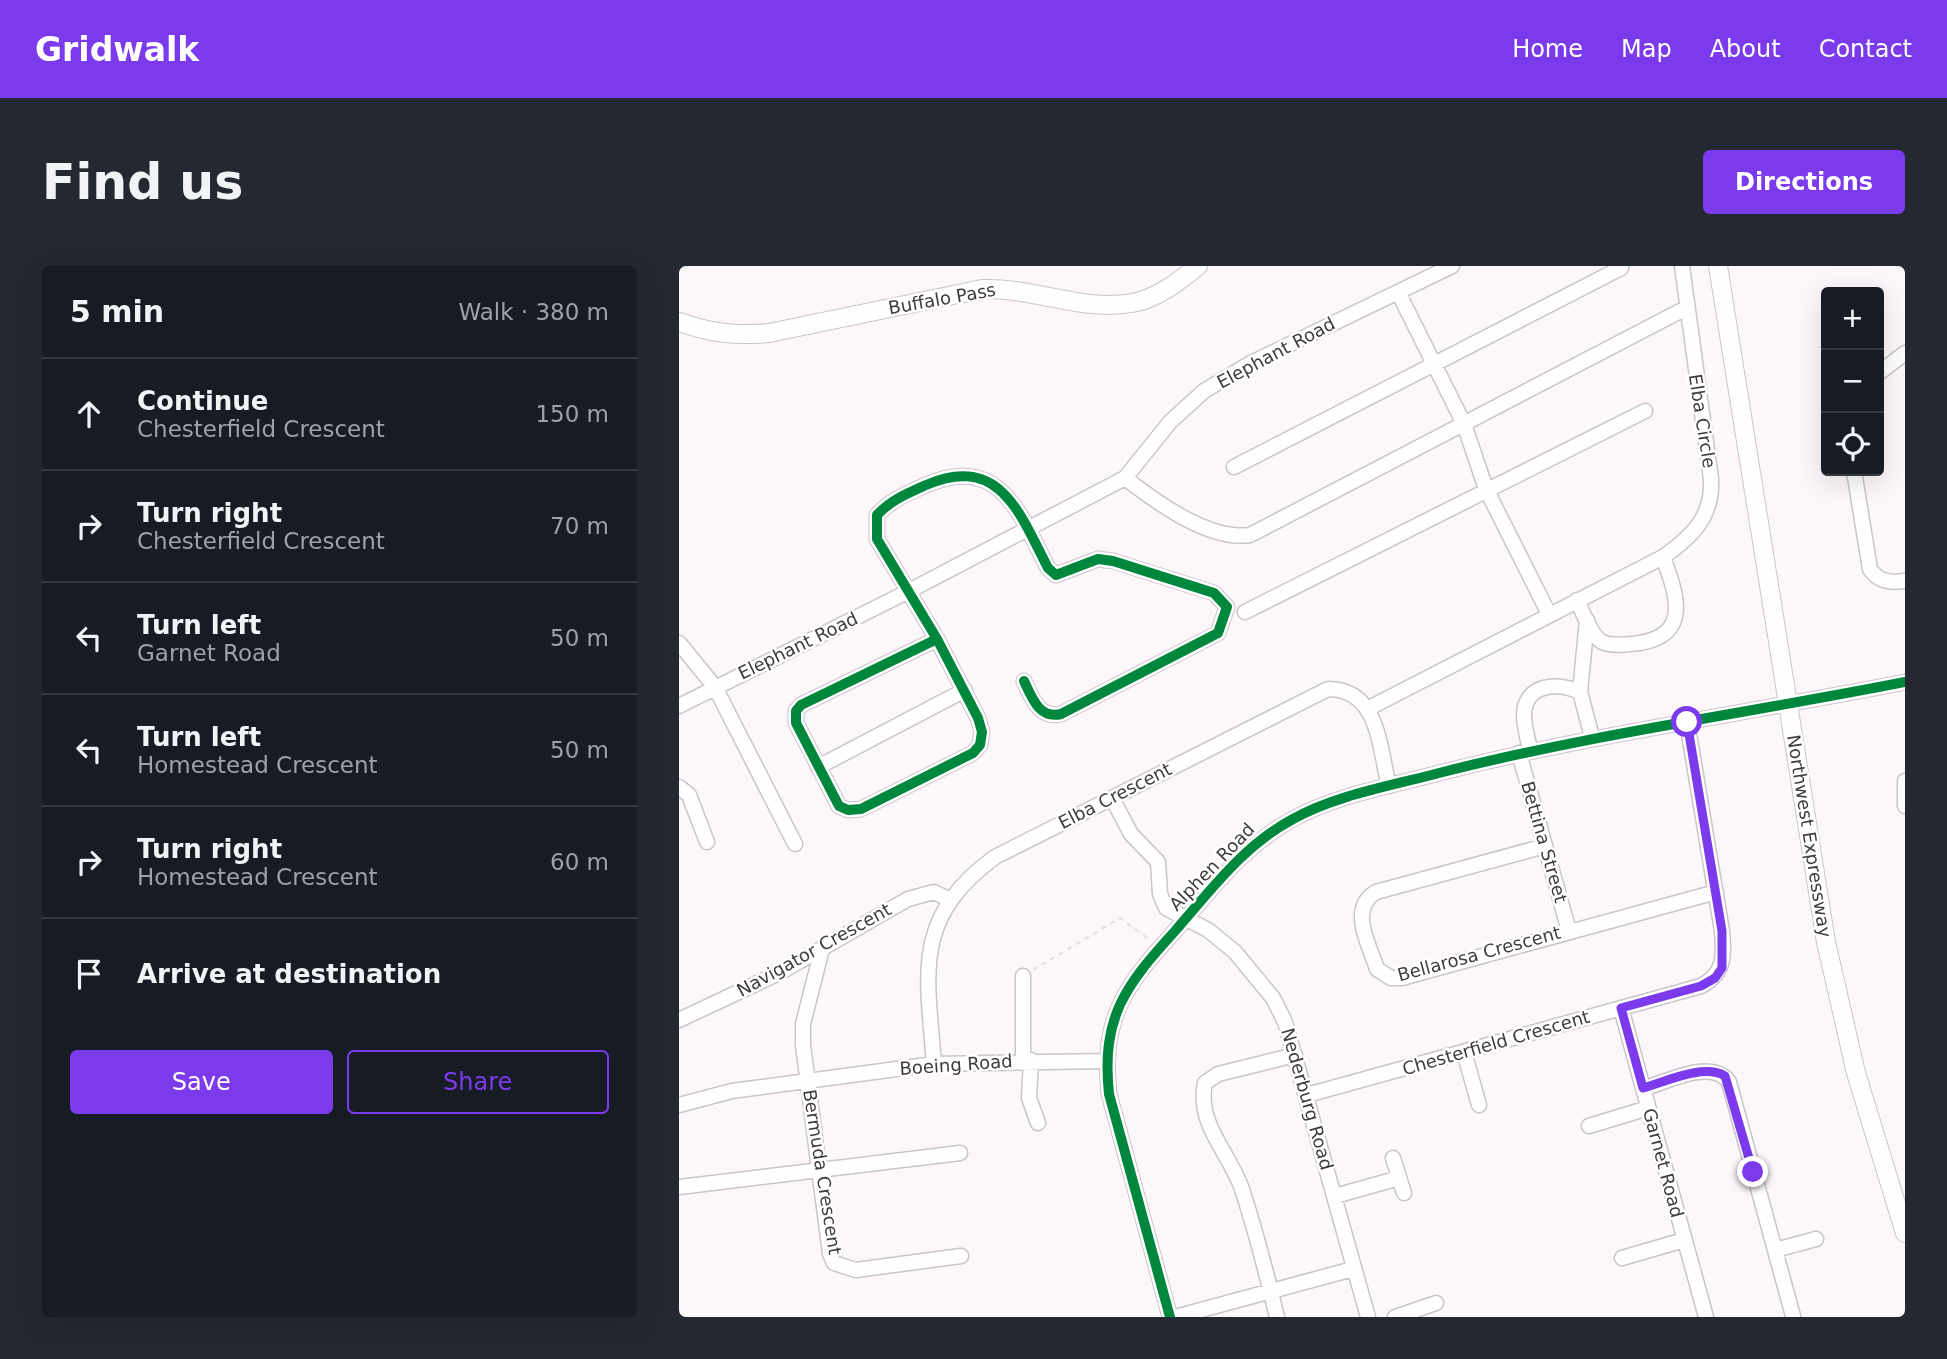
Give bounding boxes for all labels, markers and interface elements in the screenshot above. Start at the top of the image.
text: Gridwalk [35,30,199,69]
text: Home [1512,35,1583,63]
text: Map [1621,35,1672,63]
text: About [1710,35,1781,63]
text: Contact [1819,35,1912,63]
button: Directions [1703,150,1905,214]
text: Find us [42,154,243,211]
street label: Buffalo Pass [887,279,997,318]
map controls [1821,287,1884,476]
button: + [1821,287,1884,350]
text: 5 min [70,294,164,329]
text: Walk · 380 m [458,299,609,325]
street label: Elephant Road [1213,313,1338,393]
button: − [1821,350,1884,413]
street label: Elba Circle [1685,372,1720,470]
text: Continue [137,386,268,416]
icon: ahead [70,395,108,433]
text: 150 m [535,401,609,427]
button: locate [1821,413,1884,476]
text: Chesterfield Crescent [137,416,385,442]
text: Turn right [137,498,282,528]
icon: right [70,507,108,545]
text: 70 m [550,513,609,539]
text: Chesterfield Crescent [137,528,385,554]
street label: Elephant Road [734,607,861,684]
text: Turn left [137,610,261,640]
icon: left [70,619,108,657]
text: 50 m [550,625,609,651]
text: Garnet Road [137,640,281,666]
route start [1671,706,1702,737]
text: Turn left [137,722,261,752]
icon: left [70,731,108,769]
street label: Northwest Expressway [1783,733,1836,939]
text: 50 m [550,737,609,763]
text: Homestead Crescent [137,752,378,778]
street label: Elba Crescent [1055,758,1175,833]
street label: Bettina Street [1517,779,1572,905]
street label: Alphen Road [1165,819,1259,915]
text: Turn right [137,834,282,864]
icon: right [70,843,108,881]
text: 60 m [550,849,609,875]
text: Homestead Crescent [137,864,378,890]
street label: Navigator Crescent [733,898,895,1001]
street label: Bellarosa Crescent [1395,922,1563,985]
icon: arrive [70,955,108,993]
text: Arrive at destination [137,959,441,989]
street label: Chesterfield Crescent [1400,1006,1592,1079]
street label: Nederburg Road [1277,1025,1338,1172]
button: Save [70,1050,333,1114]
button: Share [347,1050,609,1114]
street label: Boeing Road [899,1050,1013,1079]
street label: Bermuda Crescent [799,1088,846,1256]
street label: Garnet Road [1639,1106,1688,1220]
route end [1737,1156,1768,1187]

